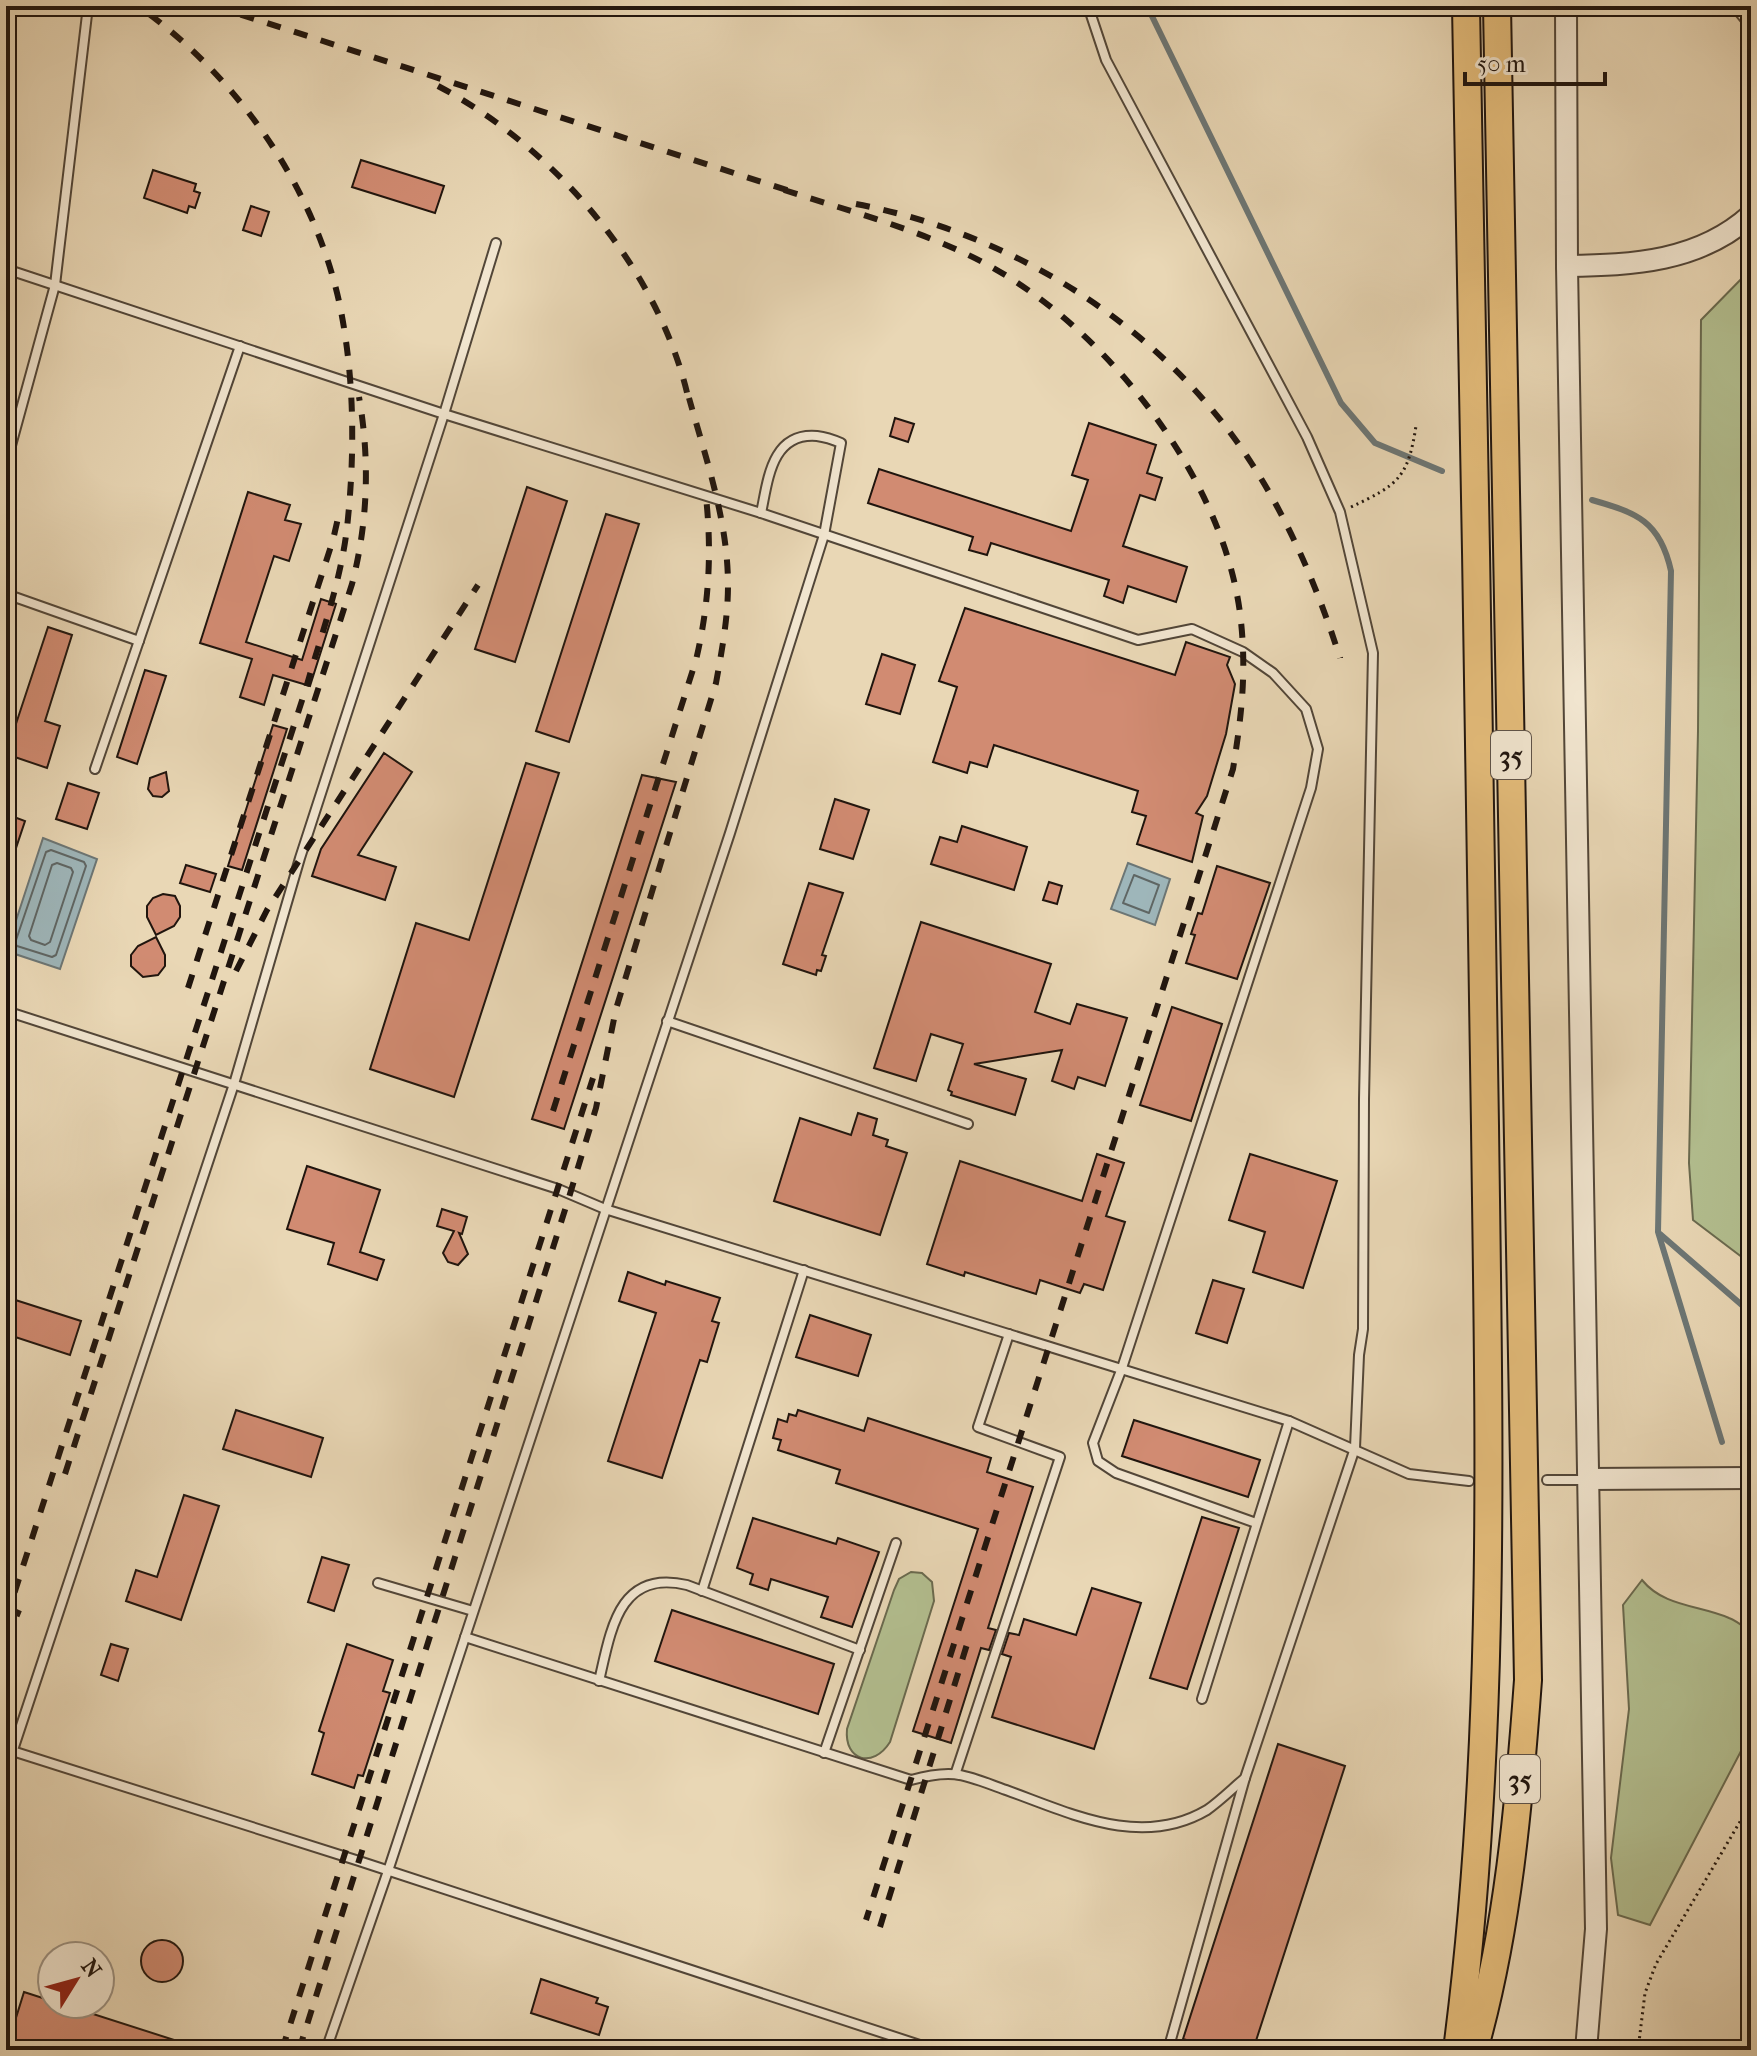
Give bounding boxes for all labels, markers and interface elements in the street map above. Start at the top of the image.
scale bar [1465,36,1605,86]
text: 50 m [1477,50,1526,78]
road number: 35 [1491,731,1531,779]
road number: 35 [1500,1755,1540,1803]
north arrow [36,1940,116,2020]
text: N [76,1954,107,1983]

